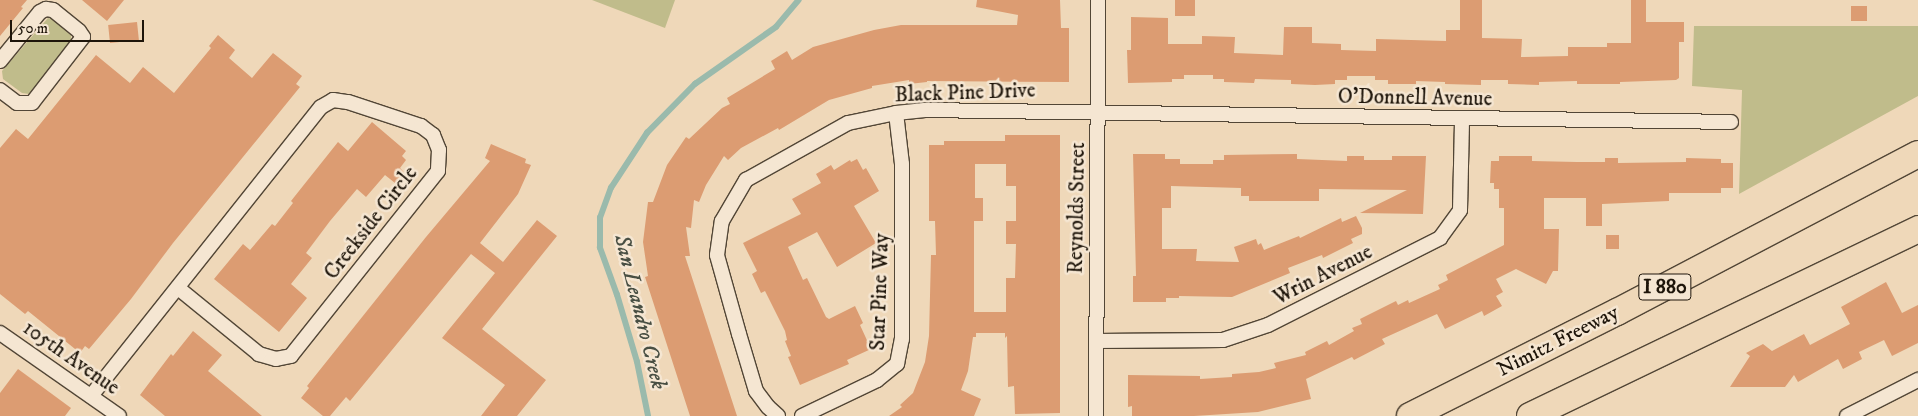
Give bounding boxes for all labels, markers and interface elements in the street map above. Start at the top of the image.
scale bar [12,10,146,42]
text: 50 m [18,19,48,38]
street label: Black Pine Drive [894,78,1036,108]
street label: O'Donnell Avenue [1338,84,1492,112]
street label: Reynolds Street [1063,142,1091,274]
street label: Creekside Circle [319,161,423,285]
water label: San Leandro Creek [608,232,672,392]
street label: Star Pine Way [865,233,895,351]
street label: Wrin Avenue [1269,239,1377,311]
road number: I 880 [1638,270,1692,304]
street label: Nimitz Freeway [1493,300,1623,382]
street label: 105th Avenue [18,316,124,400]

